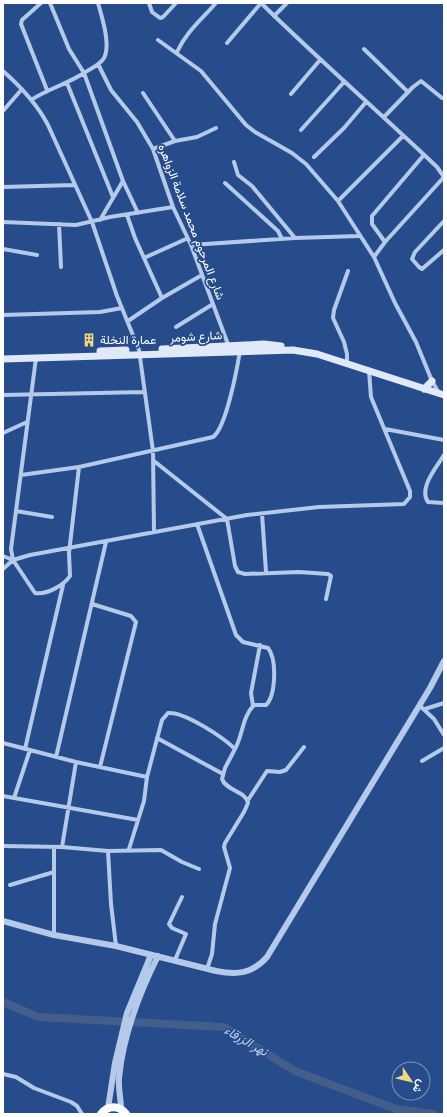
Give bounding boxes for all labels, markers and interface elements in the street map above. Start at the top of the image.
street label: شارع المرحوم محمد سلامة الزواهره [153,142,228,302]
street label: شارع شومر [168,328,223,347]
building icon: عمارة النخلة [81,332,97,348]
place label: عمارة النخلة [100,333,156,348]
water label: نهر الزرقاء [221,1022,272,1061]
north arrow [391,1061,431,1101]
text: ش [410,1077,428,1096]

